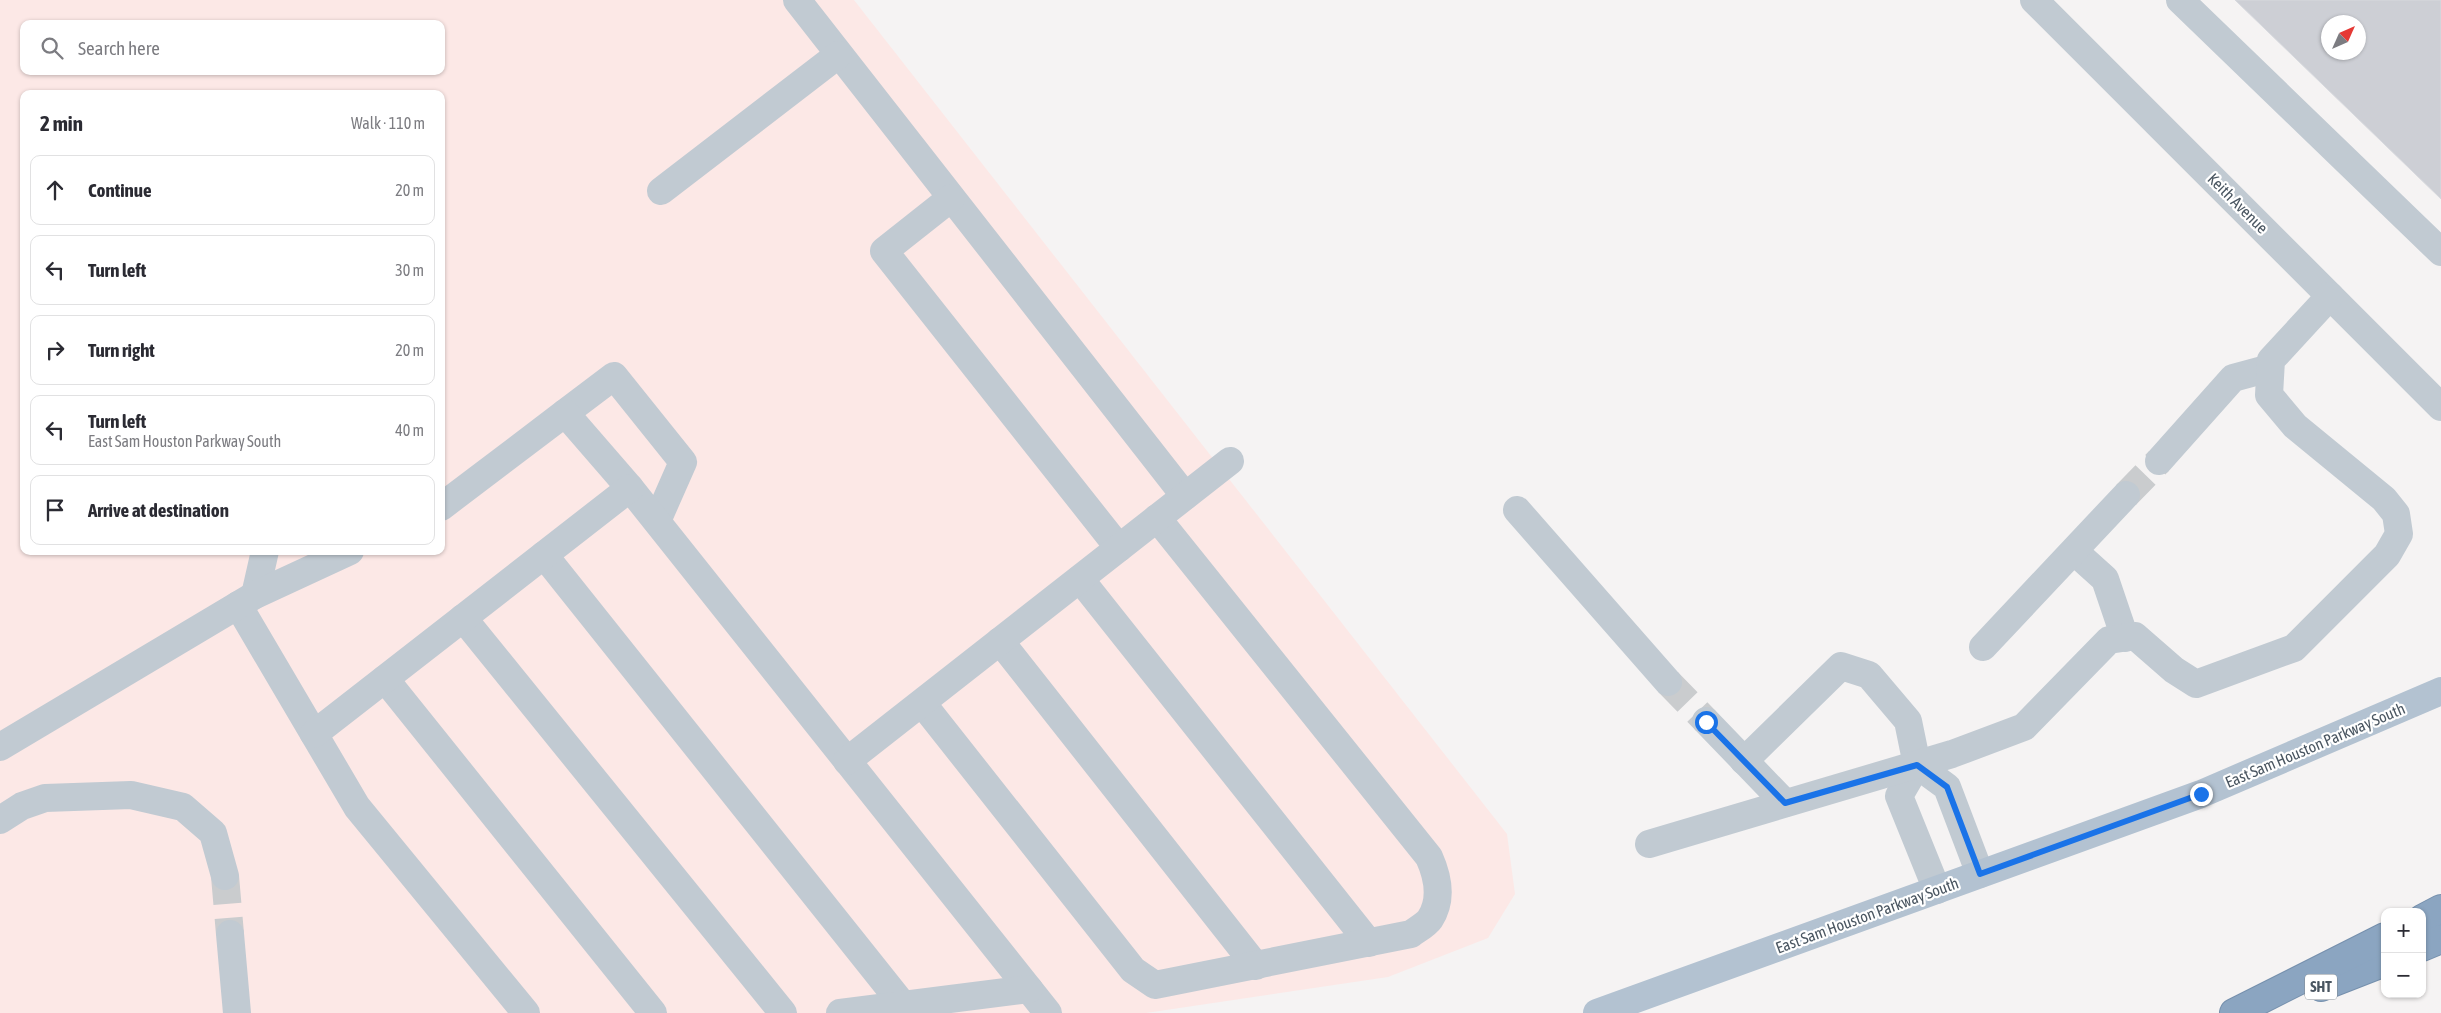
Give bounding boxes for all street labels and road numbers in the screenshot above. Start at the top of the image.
street label: Keith Avenue [2204,169,2272,237]
street label: East Sam Houston Parkway South [2222,699,2408,792]
street label: East Sam Houston Parkway South [1773,873,1961,957]
road number: SHT [2305,974,2337,1000]

